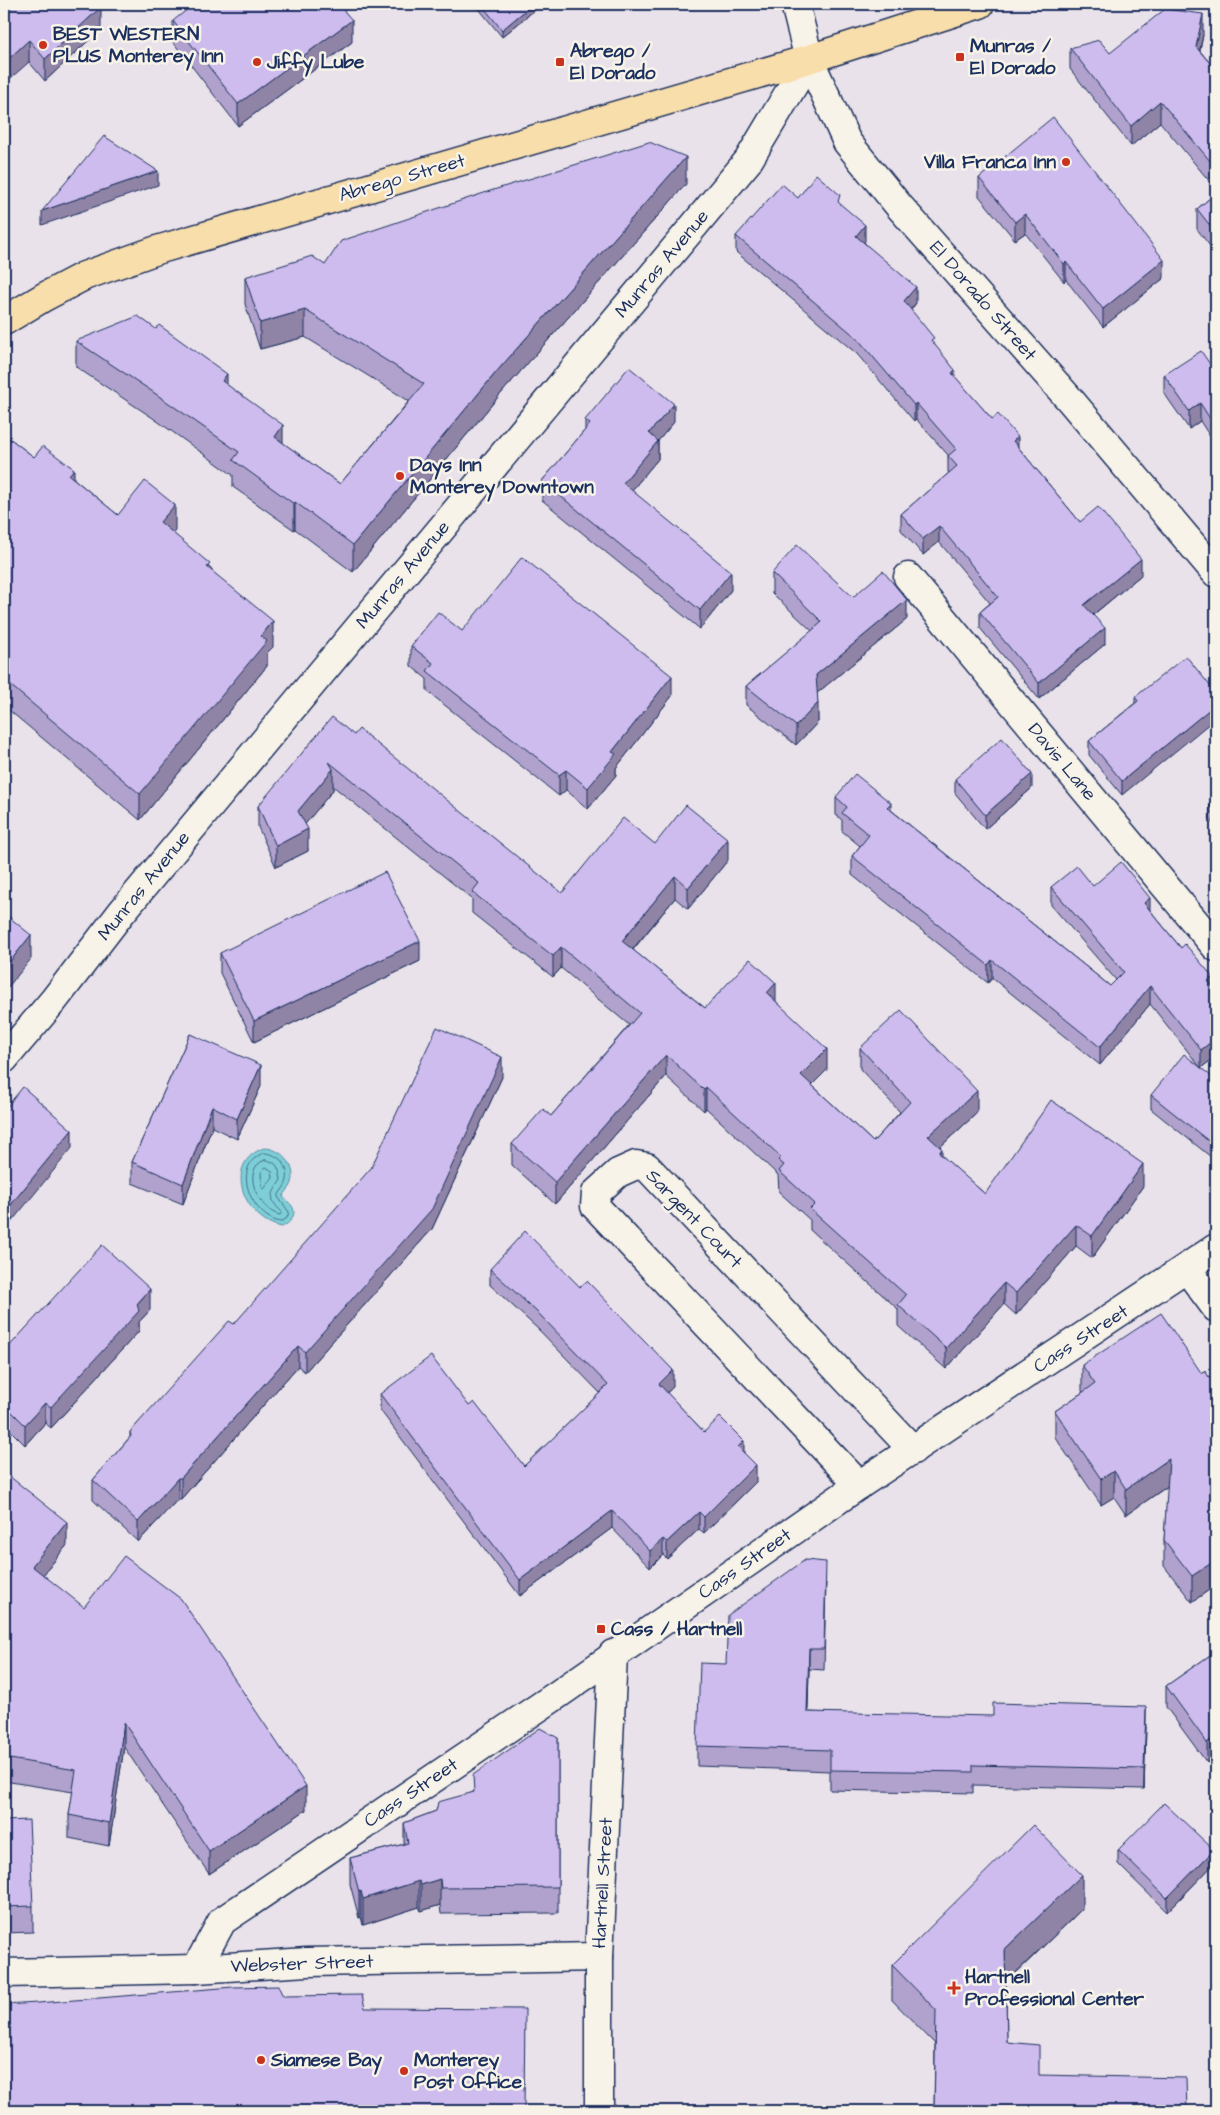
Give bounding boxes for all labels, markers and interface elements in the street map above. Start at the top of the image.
place label: BEST WESTERN PLUS Monterey Inn [53,21,224,71]
place label: Munras / El Dorado [970,33,1056,82]
place label: Abrego / El Dorado [570,38,656,87]
marker: BEST WESTERN PLUS Monterey Inn [37,39,49,51]
place label: Jiffy Lube [266,49,365,77]
marker: Munras / El Dorado [954,51,966,63]
marker: Jiffy Lube [251,56,263,68]
marker: Abrego / El Dorado [554,56,566,68]
street label: Abrego Street [336,147,469,210]
place label: Villa Franca Inn [923,149,1056,176]
marker: Villa Franca Inn [1060,156,1072,168]
street label: Munras Avenue [609,204,715,324]
street label: El Dorado Street [923,235,1043,367]
place label: Days Inn Monterey Downtown [410,452,594,502]
marker: Days Inn Monterey Downtown [394,470,406,482]
street label: Munras Avenue [350,515,456,635]
street label: Davis Lane [1021,717,1103,807]
street label: Munras Avenue [91,825,197,947]
street label: Sargent Court [639,1163,749,1276]
street label: Cass Street [1028,1298,1134,1380]
street label: Cass Street [693,1522,797,1606]
place label: Cass / Hartnell [611,1616,742,1643]
marker: Cass / Hartnell [595,1623,607,1635]
street label: Cass Street [359,1751,464,1835]
street label: Hartnell Street [586,1816,620,1949]
street label: Webster Street [230,1948,374,1980]
place label: Hartnell Professional Center [965,1964,1144,2013]
marker: Hartnell Professional Center [947,1981,961,1995]
place label: Siamese Bay [270,2047,382,2075]
place label: Monterey Post Office [414,2047,523,2096]
marker: Siamese Bay [255,2054,267,2066]
marker: Monterey Post Office [398,2065,410,2077]

